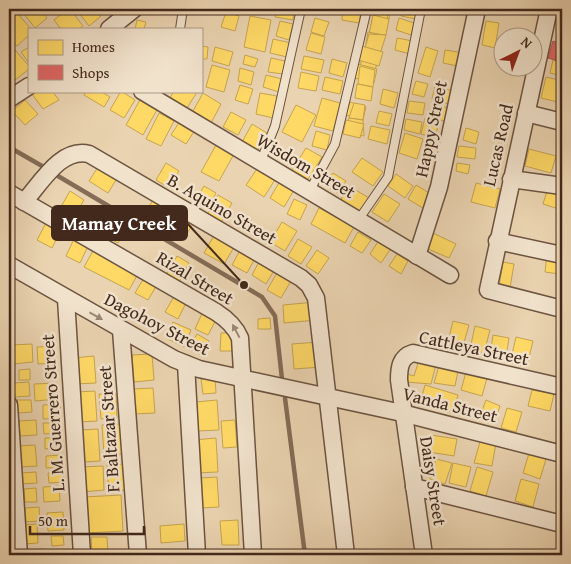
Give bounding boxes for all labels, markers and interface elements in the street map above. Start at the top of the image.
legend [28,28,202,92]
north arrow [494,28,544,78]
text: N [517,32,537,53]
text: Homes [72,36,115,57]
text: Shops [72,62,109,83]
street label: Happy Street [407,77,454,180]
street label: Lucas Road [475,101,520,189]
street label: Wisdom Street [252,126,361,205]
street label: B. Aquino Street [162,166,283,251]
callout: Mamay Creek [52,206,187,240]
text: Mamay Creek [62,209,177,237]
street label: Rizal Street [151,244,240,312]
street label: Dagohoy Street [100,285,215,362]
one-way arrow [89,312,104,320]
street label: Cattleya Street [417,323,532,372]
one-way arrow [231,325,240,338]
street label: L. M. Guerrero Street [33,333,71,493]
street label: F. Baltazar Street [91,364,126,493]
street label: Vanda Street [400,380,501,429]
street label: Daisy Street [413,434,454,528]
scale bar [30,504,144,536]
text: 50 m [38,510,69,531]

